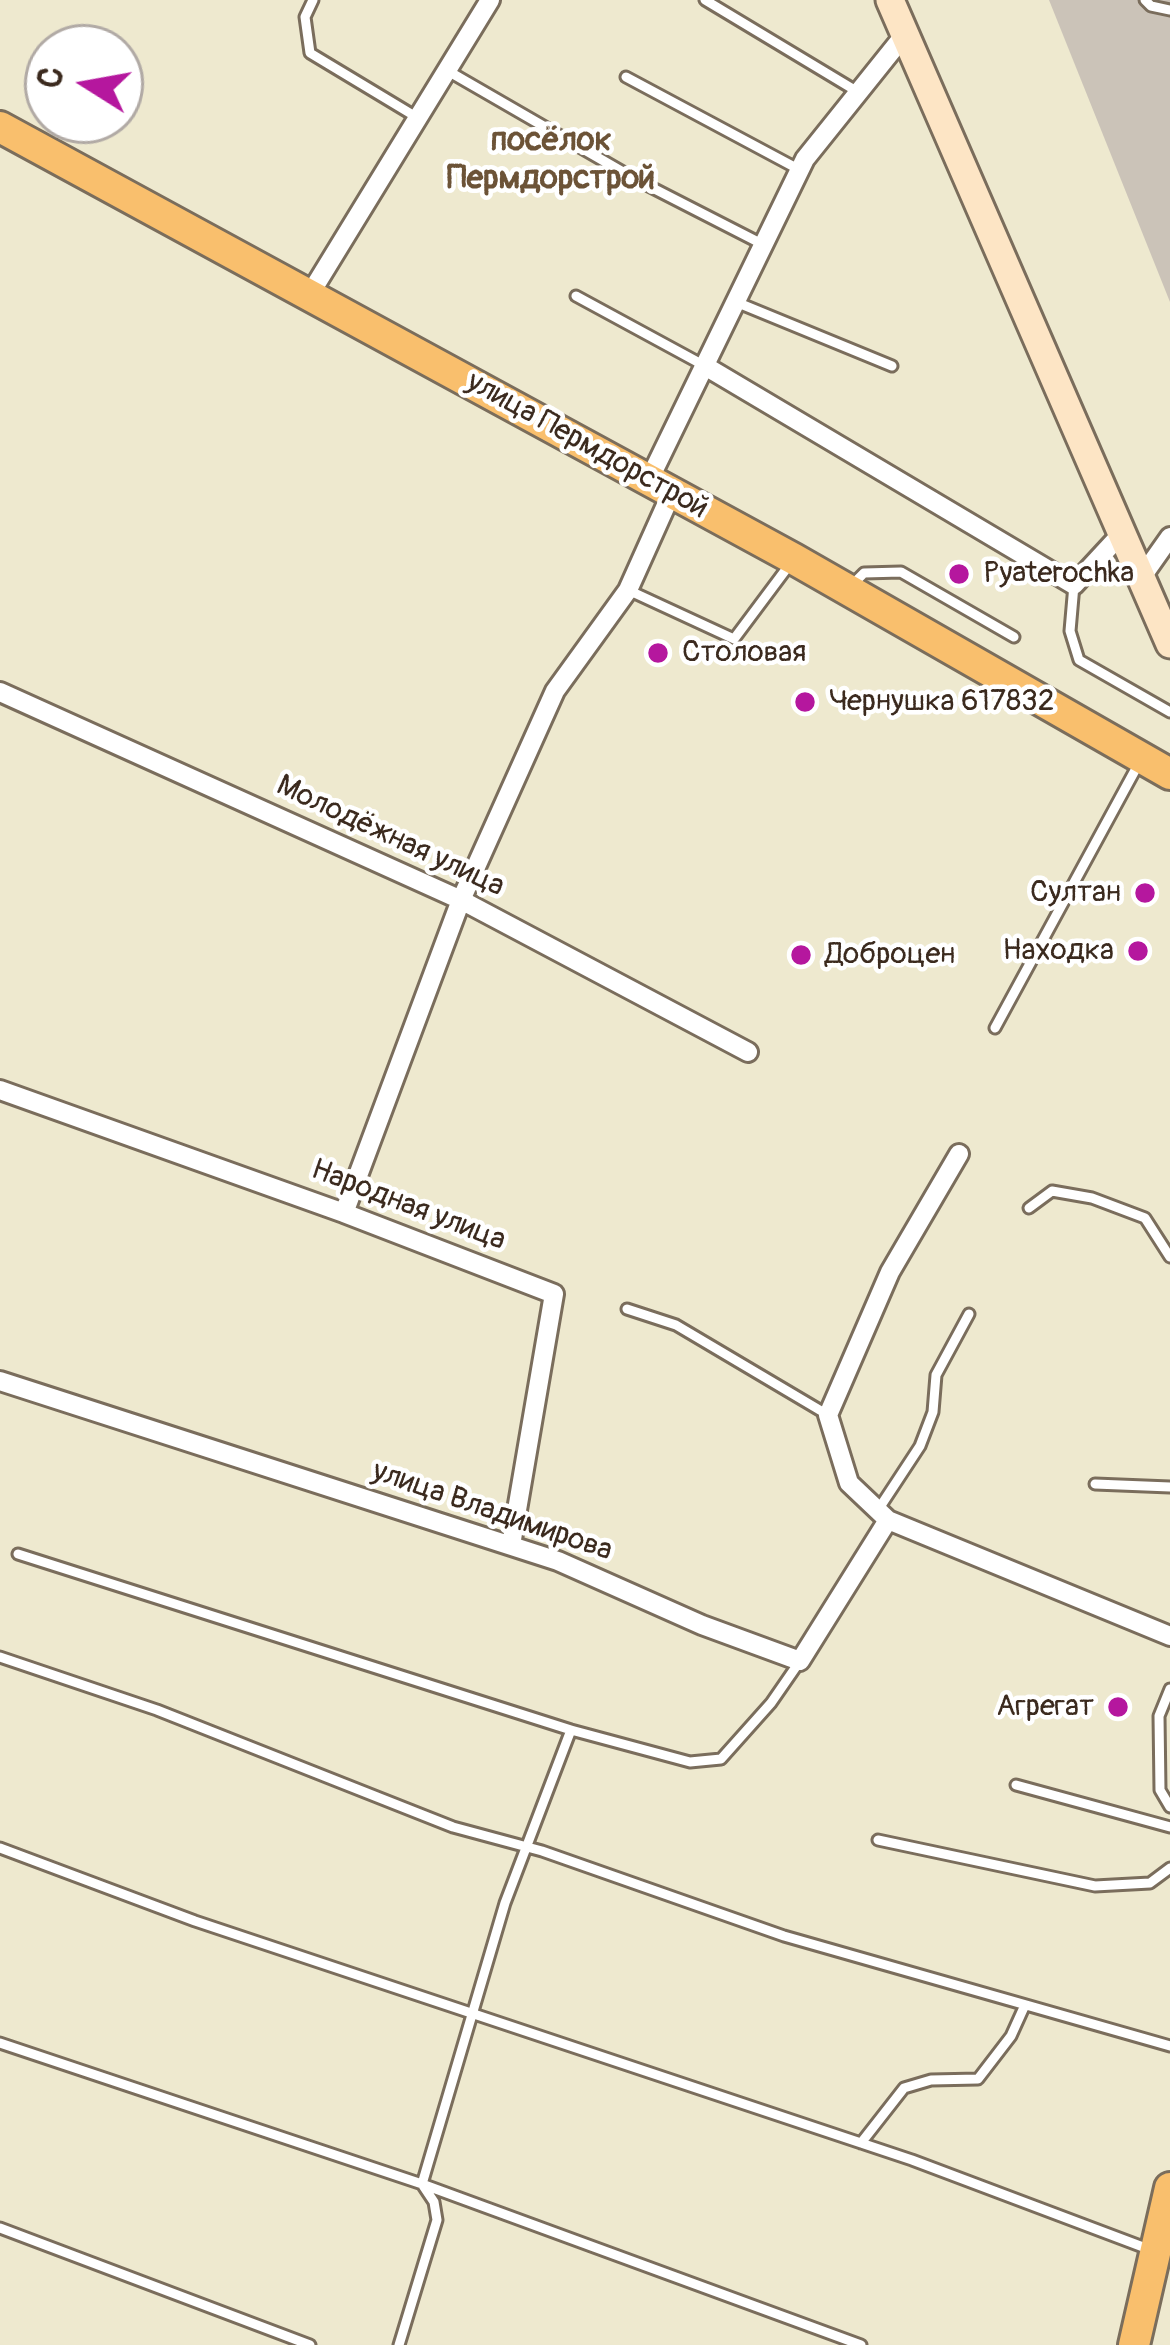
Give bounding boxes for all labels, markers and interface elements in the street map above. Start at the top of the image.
north arrow [24,24,144,144]
text: С [29,64,73,92]
district label: посёлок Пермдорстрой [447,122,655,200]
street label: улица Пермдорстрой [460,365,714,527]
place label: Pyaterochka [983,556,1134,592]
marker: Pyaterochka [946,561,972,587]
place label: Столовая [682,635,806,671]
marker: Столовая [645,640,671,666]
place label: Чернушка 617832 [829,684,1055,720]
marker: Чернушка 617832 [792,689,818,715]
street label: Молодёжная улица [270,768,510,906]
place label: Султан [1030,875,1121,911]
marker: Султан [1132,880,1158,906]
place label: Находка [1003,933,1114,969]
place label: Доброцен [825,937,955,973]
marker: Находка [1125,938,1151,964]
marker: Доброцен [788,942,814,968]
street label: Народная улица [306,1152,510,1260]
street label: улица Владимирова [367,1454,617,1570]
place label: Агрегат [996,1689,1094,1725]
marker: Агрегат [1105,1694,1131,1720]

